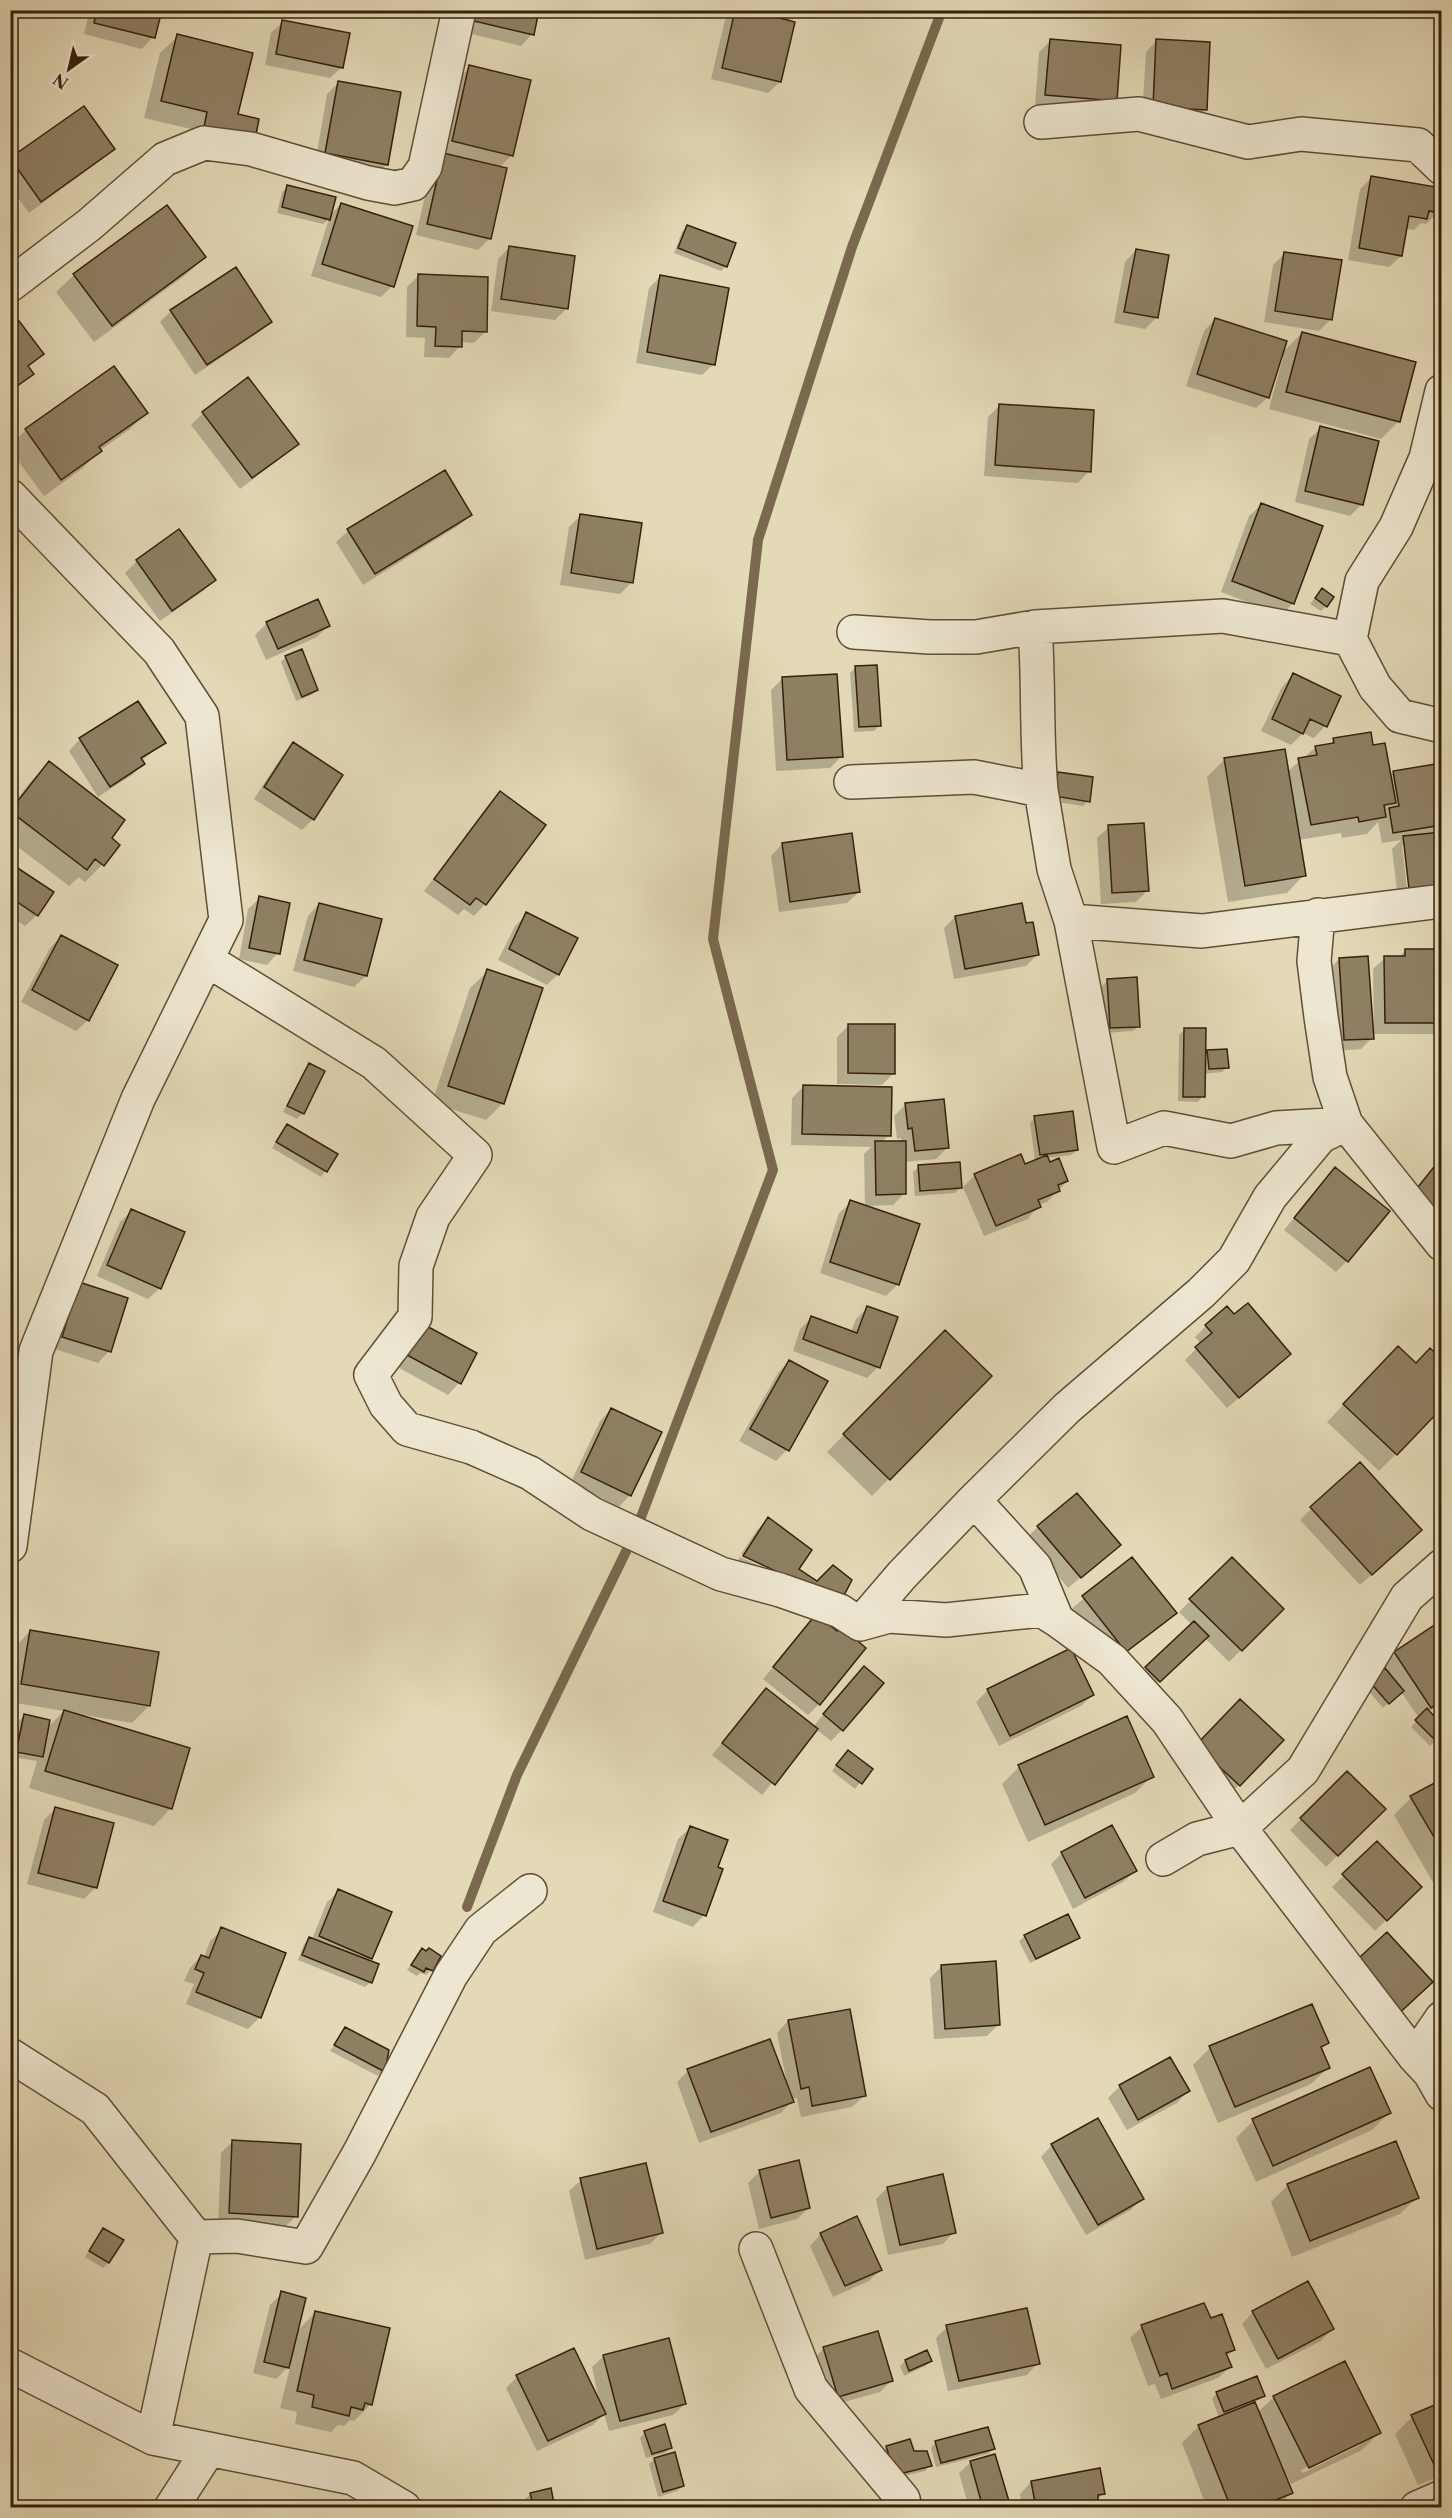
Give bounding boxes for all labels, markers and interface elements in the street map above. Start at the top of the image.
north arrow [39,39,99,99]
text: N [49,69,72,94]

